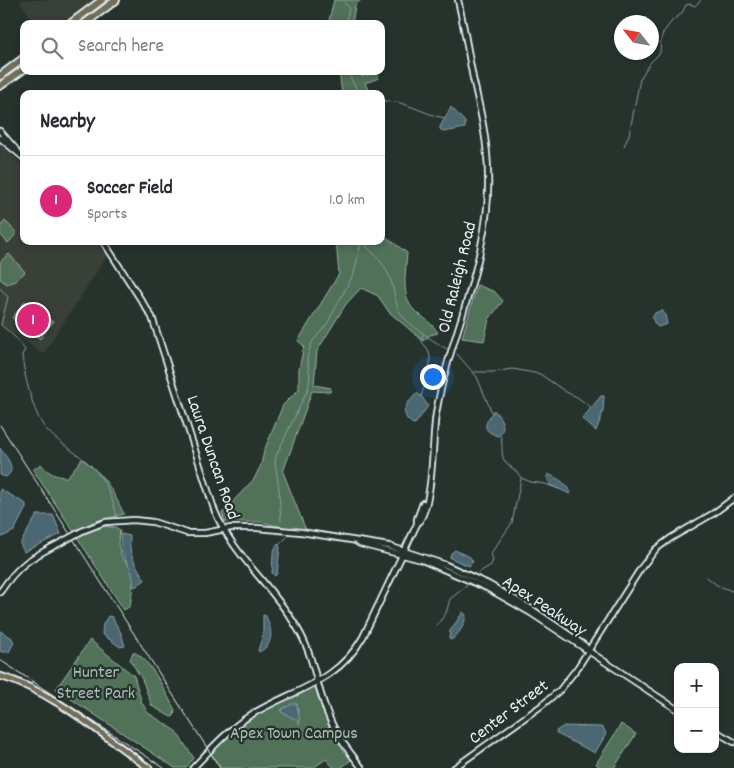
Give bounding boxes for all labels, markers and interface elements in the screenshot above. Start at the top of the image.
north arrow [614,15,659,60]
search box [20,20,385,75]
icon: search [38,34,66,62]
text: Search here [78,34,164,61]
text: Nearby [40,108,95,138]
text: Soccer Field [87,176,173,203]
text: 1 [54,189,58,212]
text: 1.0 km [329,189,365,212]
text: Sports [87,203,127,226]
street label: Old Raleigh Road [433,219,484,336]
pin: 1 [17,301,49,339]
your location [420,364,446,390]
street label: Laura Duncan Road [179,392,245,523]
street label: Apex Peakway [497,570,591,644]
park label: Hunter Street Park [57,661,135,707]
map controls [674,663,719,753]
button: + [674,663,719,708]
street label: Center Street [464,674,555,751]
button: − [674,708,719,753]
park label: Apex Town Campus [230,722,358,747]

